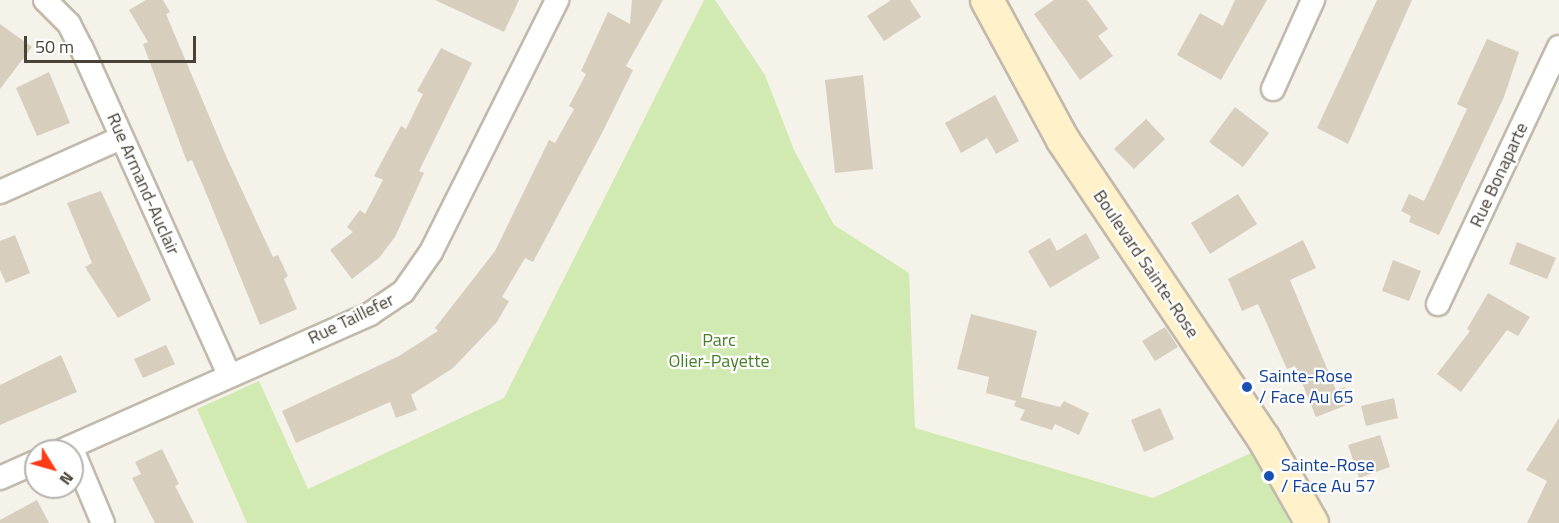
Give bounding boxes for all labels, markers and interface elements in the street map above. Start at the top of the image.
scale bar [27,24,200,62]
text: 50 m [35,33,74,60]
street label: Rue Armand-Auclair [102,110,184,258]
street label: Rue Bonaparte [1465,119,1533,231]
street label: Boulevard Sainte-Rose [1088,186,1204,342]
street label: Rue Taillefer [304,289,398,349]
park label: Parc Olier-Payette [668,330,770,372]
place label: Sainte-Rose / Face Au 65 [1259,366,1353,409]
marker: Sainte-Rose / Face Au 65 [1240,380,1254,394]
north arrow [24,439,84,499]
place label: Sainte-Rose / Face Au 57 [1281,455,1375,498]
text: N [54,467,80,490]
marker: Sainte-Rose / Face Au 57 [1262,469,1276,483]

